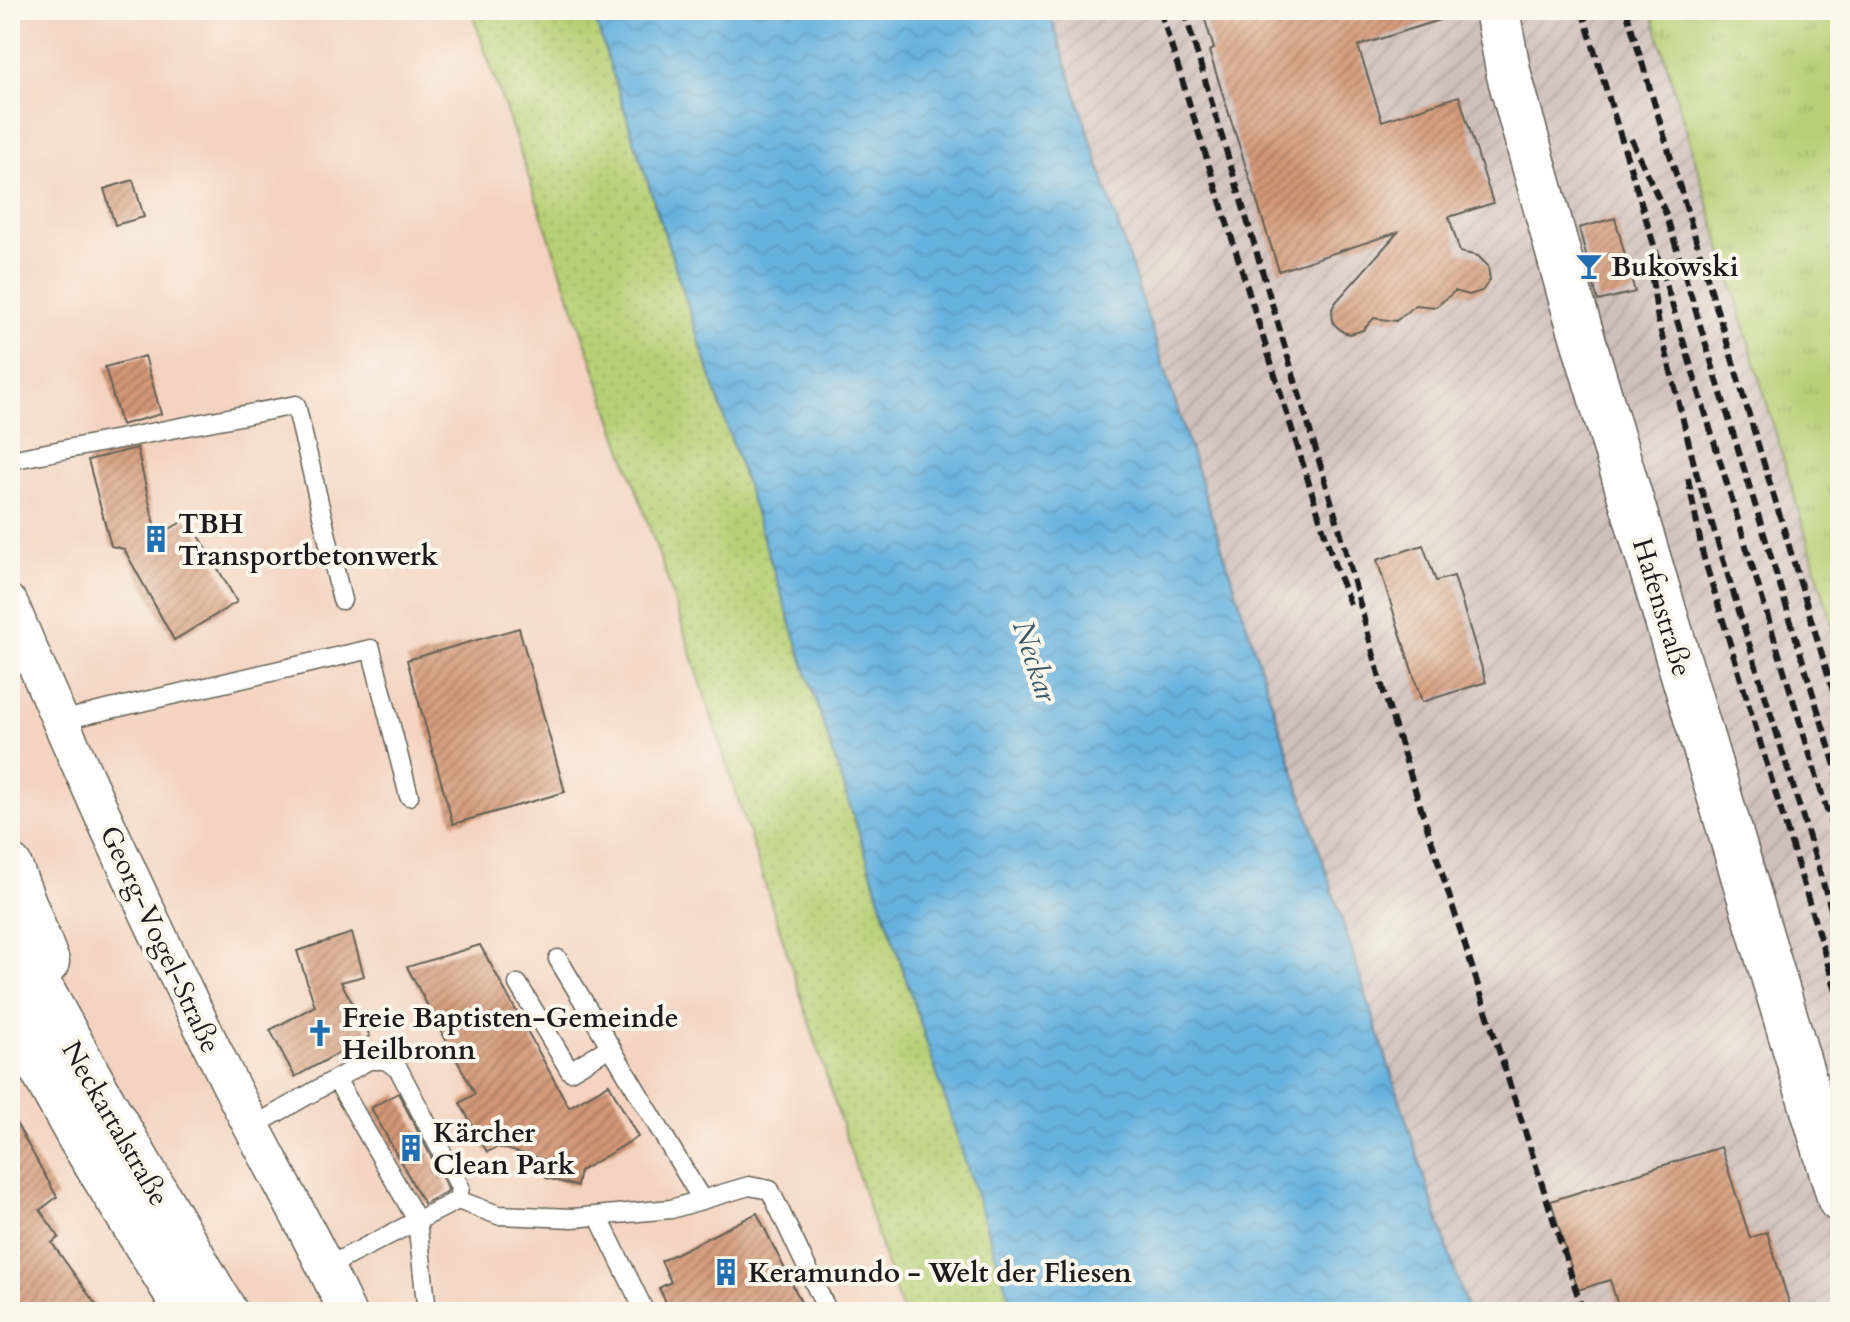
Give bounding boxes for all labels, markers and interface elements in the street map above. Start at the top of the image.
place label: Bukowski [1611,248,1739,286]
bar icon: Bukowski [1574,251,1604,281]
place label: TBH Transportbetonwerk [178,505,439,575]
building icon: TBH Transportbetonwerk [141,524,171,554]
street label: Hafenstraße [1623,534,1701,681]
water label: Neckar [1002,615,1067,708]
street label: Georg-Vogel-Straße [91,820,229,1059]
place label: Freie Baptisten-Gemeinde Heilbronn [342,999,679,1069]
church icon: Freie Baptisten-Gemeinde Heilbronn [305,1018,335,1048]
street label: Neckartalstraße [53,1034,178,1213]
place label: Kärcher Clean Park [433,1114,576,1184]
building icon: Kärcher Clean Park [396,1133,426,1163]
place label: Keramundo - Welt der Fliesen [748,1254,1132,1292]
building icon: Keramundo - Welt der Fliesen [711,1257,741,1287]

